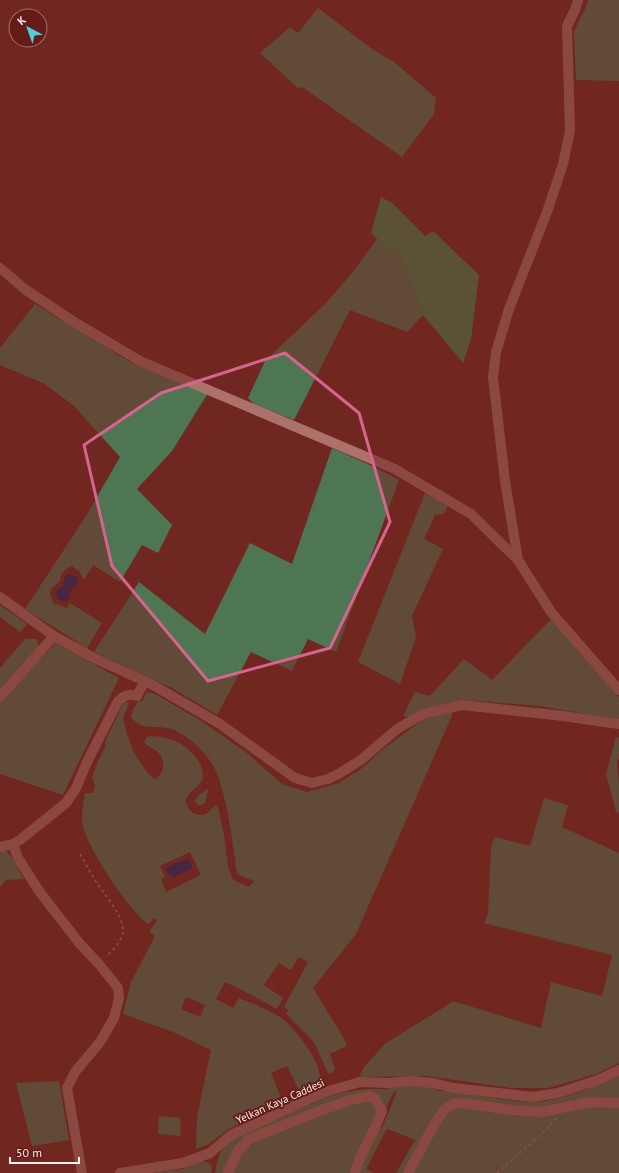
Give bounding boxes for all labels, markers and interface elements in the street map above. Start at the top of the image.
north arrow [8,8,48,48]
text: K [14,13,29,28]
street label: Yelkan Kaya Caddesi [233,1075,327,1127]
scale bar [10,1139,79,1165]
text: 50 m [16,1145,42,1160]

